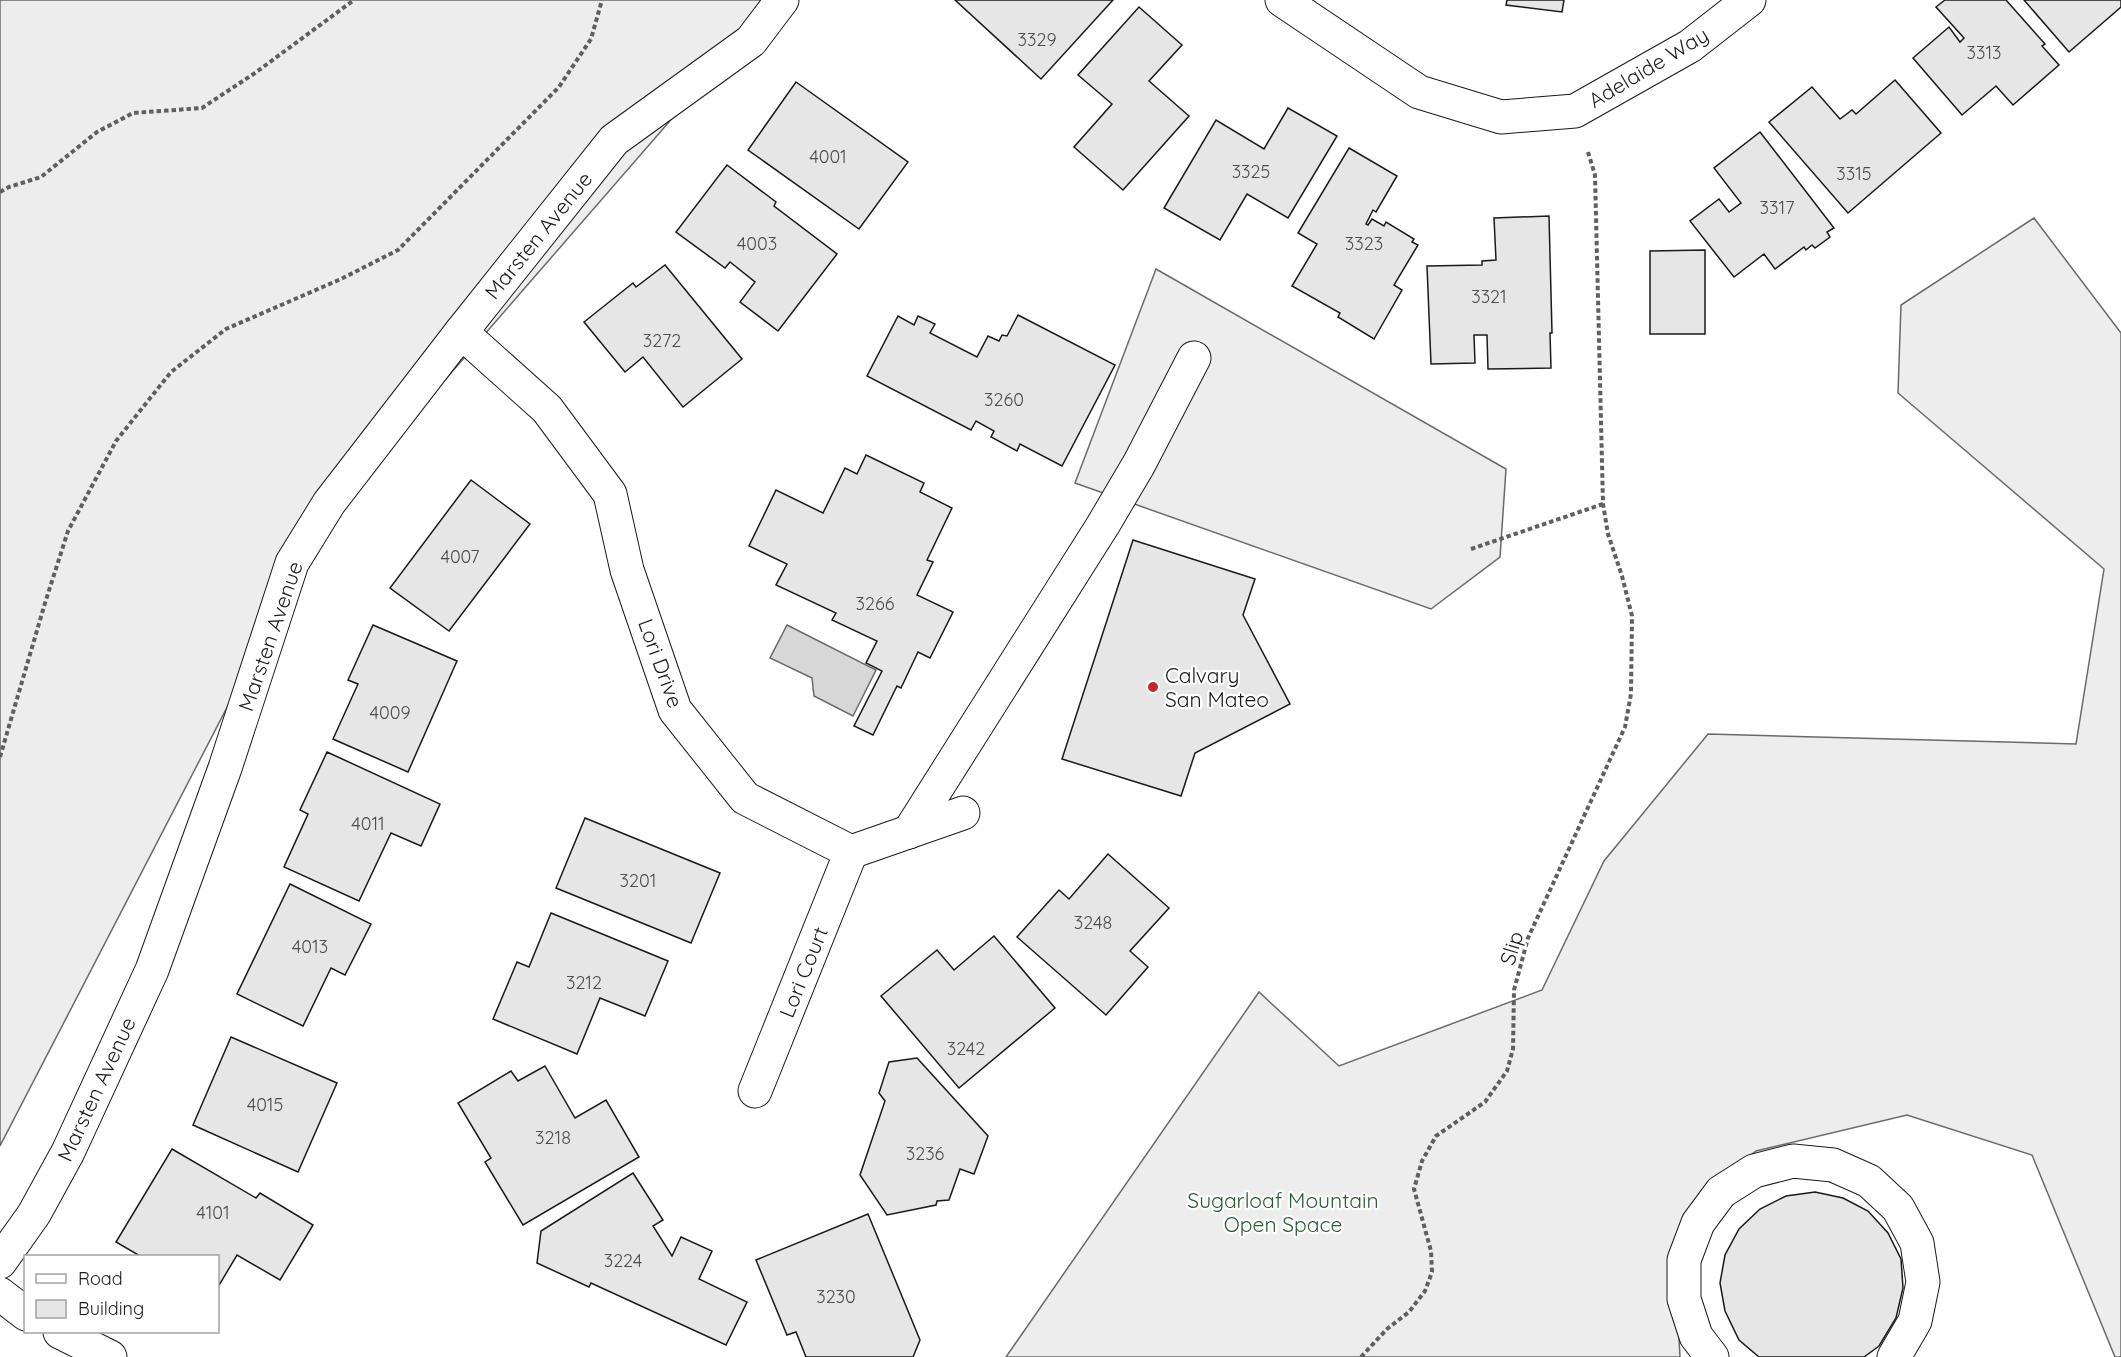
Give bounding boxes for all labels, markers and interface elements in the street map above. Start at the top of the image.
street label: Adelaide Way [1583,21,1713,113]
house number: 3329 [1018,28,1056,51]
house number: 3313 [1967,41,2001,64]
house number: 4001 [809,145,847,168]
house number: 3325 [1232,160,1270,183]
house number: 3315 [1836,162,1872,185]
street label: Marsten Avenue [479,166,597,304]
house number: 3317 [1760,196,1794,219]
house number: 4003 [737,232,777,255]
house number: 3323 [1345,232,1383,255]
house number: 3321 [1471,285,1507,308]
house number: 3272 [643,329,681,352]
house number: 3260 [984,388,1024,411]
house number: 4007 [440,545,480,568]
street label: Marsten Avenue [232,558,308,714]
house number: 3266 [856,592,895,615]
street label: Lori Drive [633,615,689,711]
place label: Calvary San Mateo [1165,662,1269,712]
marker: Calvary San Mateo [1146,680,1160,694]
house number: 4009 [370,701,410,724]
house number: 4011 [351,812,385,835]
house number: 3201 [620,869,656,892]
house number: 3248 [1074,911,1112,934]
street label: Lori Court [773,923,833,1021]
street label: Slip [1494,928,1528,968]
house number: 4013 [292,935,328,958]
house number: 3212 [566,971,602,994]
street label: Marsten Avenue [51,1013,141,1165]
house number: 3242 [947,1037,985,1060]
house number: 4015 [247,1093,283,1116]
house number: 3218 [535,1126,571,1149]
house number: 3236 [906,1142,945,1165]
park label: Sugarloaf Mountain Open Space [1187,1187,1379,1237]
house number: 4101 [196,1201,230,1224]
house number: 3224 [604,1249,642,1272]
legend [24,1255,219,1333]
text: Road [78,1267,123,1290]
house number: 3230 [816,1285,856,1308]
text: Building [78,1297,144,1320]

